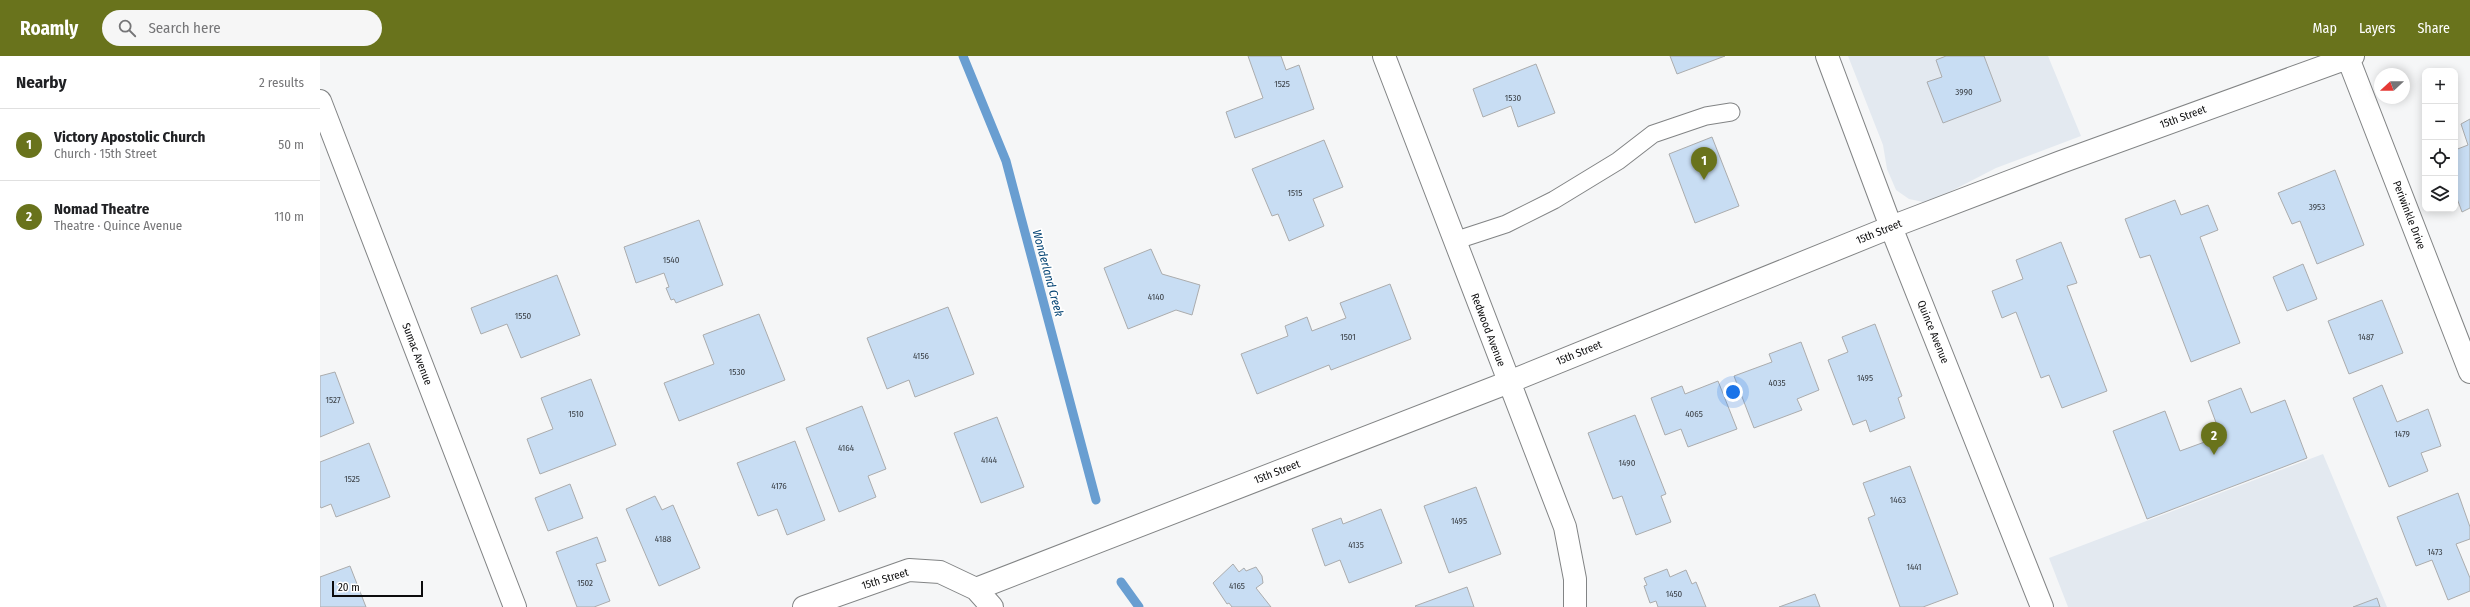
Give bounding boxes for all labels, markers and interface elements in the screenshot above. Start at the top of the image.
search box [102,10,382,46]
text: Roamly [20,17,78,40]
icon: search [116,17,138,39]
text: Search here [148,19,221,37]
text: Map [2313,20,2337,37]
text: Layers [2359,20,2395,37]
text: Share [2417,20,2450,37]
north arrow [2374,68,2410,104]
map controls [2422,68,2458,212]
button: + [2422,68,2458,104]
text: Nearby [16,72,67,93]
text: 2 results [259,75,304,90]
house number: 1525 [1274,79,1290,89]
house number: 3990 [1955,87,1973,97]
house number: 1530 [1505,93,1521,103]
street label: 15th Street [2158,102,2208,131]
button: − [2422,104,2458,140]
text: Victory Apostolic Church [54,128,205,146]
text: 1 [26,137,32,152]
text: 50 m [278,137,304,152]
button: locate [2422,140,2458,176]
text: Church · 15th Street [54,146,157,161]
pin: 1 [1691,147,1717,180]
button: layers [2422,176,2458,212]
street label: Periwinkle Drive [2390,179,2428,251]
house number: 1515 [1288,188,1302,198]
text: Nomad Theatre [54,200,149,218]
house number: 3953 [2309,202,2325,212]
text: 2 [26,209,32,224]
text: 110 m [274,209,304,224]
street label: 15th Street [1854,217,1904,247]
text: Theatre · Quince Avenue [54,218,182,233]
water label: Wonderland Creek [1030,228,1066,318]
house number: 1540 [663,255,680,265]
house number: 4140 [1148,292,1165,302]
street label: Redwood Avenue [1468,292,1508,368]
street label: Quince Avenue [1914,299,1952,365]
house number: 1550 [515,311,532,321]
street label: Sumac Avenue [399,321,435,387]
house number: 1501 [1340,332,1356,342]
house number: 1487 [2358,332,2374,342]
street label: 15th Street [1554,338,1604,368]
house number: 4156 [913,351,930,361]
house number: 1530 [729,367,745,377]
house number: 1495 [1857,373,1873,383]
house number: 4035 [1768,378,1786,388]
your location [1723,382,1743,402]
house number: 1527 [325,395,341,405]
house number: 1510 [568,409,584,419]
house number: 4065 [1685,409,1703,419]
pin: 2 [2201,422,2227,455]
house number: 1479 [2394,429,2410,439]
house number: 4164 [838,443,855,453]
house number: 4144 [981,455,998,465]
street label: 15th Street [1252,457,1302,487]
house number: 1490 [1619,458,1636,468]
house number: 1525 [344,474,360,484]
house number: 4176 [771,481,787,491]
house number: 1463 [1890,495,1906,505]
house number: 1495 [1451,516,1467,526]
house number: 4188 [655,534,672,544]
house number: 4135 [1348,540,1364,550]
house number: 1473 [2427,547,2443,557]
house number: 1441 [1906,562,1922,572]
street label: 15th Street [860,566,910,592]
house number: 1502 [577,578,593,588]
scale bar [332,579,423,598]
text: 20 m [338,581,360,594]
house number: 4165 [1229,581,1245,591]
house number: 1450 [1666,589,1683,599]

